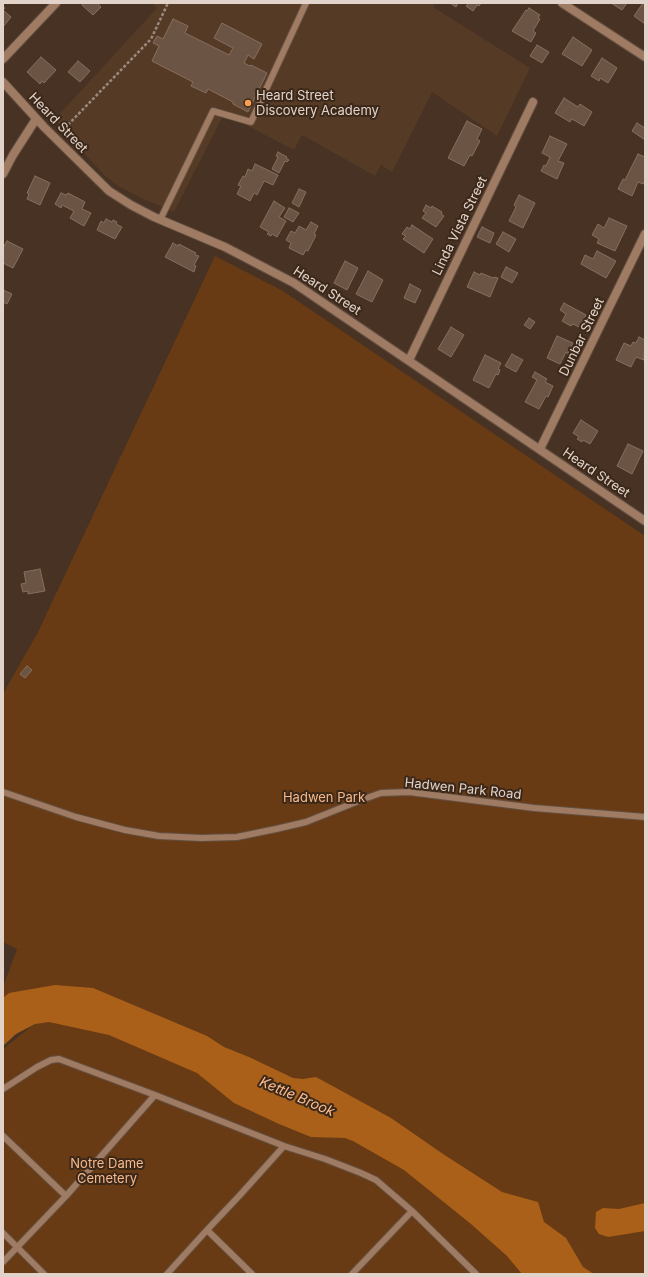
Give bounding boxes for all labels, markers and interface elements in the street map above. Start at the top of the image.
place label: Heard Street Discovery Academy [256,88,379,119]
street label: Heard Street [25,90,91,156]
marker: Heard Street Discovery Academy [243,98,253,108]
street label: Linda Vista Street [429,174,491,278]
street label: Heard Street [290,263,364,319]
street label: Dunbar Street [556,295,608,379]
street label: Heard Street [559,445,633,501]
street label: Hadwen Park Road [404,775,522,803]
park label: Hadwen Park [283,790,365,806]
water label: Kettle Brook [257,1074,337,1120]
park label: Notre Dame Cemetery [70,1156,144,1187]

